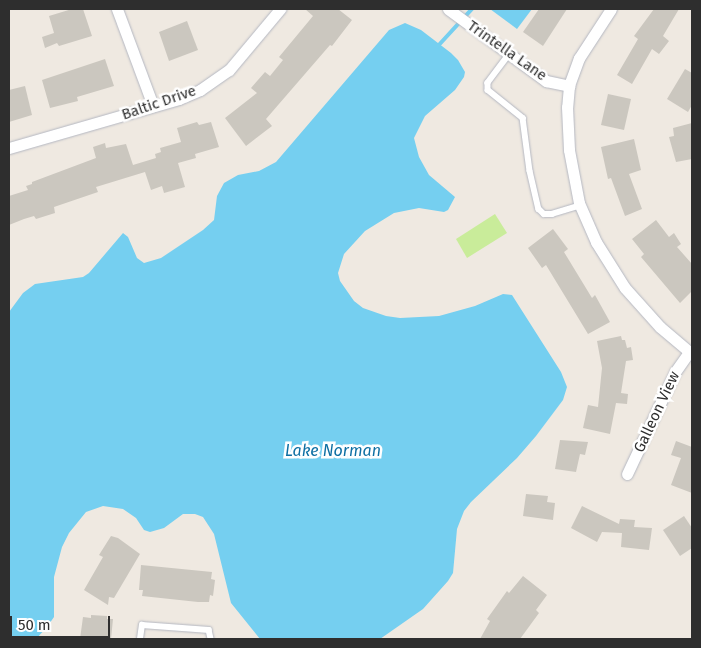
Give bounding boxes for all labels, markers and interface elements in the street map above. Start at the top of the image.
street label: Trintella Lane [464,17,550,85]
street label: Baltic Drive [119,82,199,124]
street label: Galleon View [630,369,684,455]
water label: Lake Norman [285,441,381,461]
scale bar [12,606,112,638]
text: 50 m [18,616,51,634]

